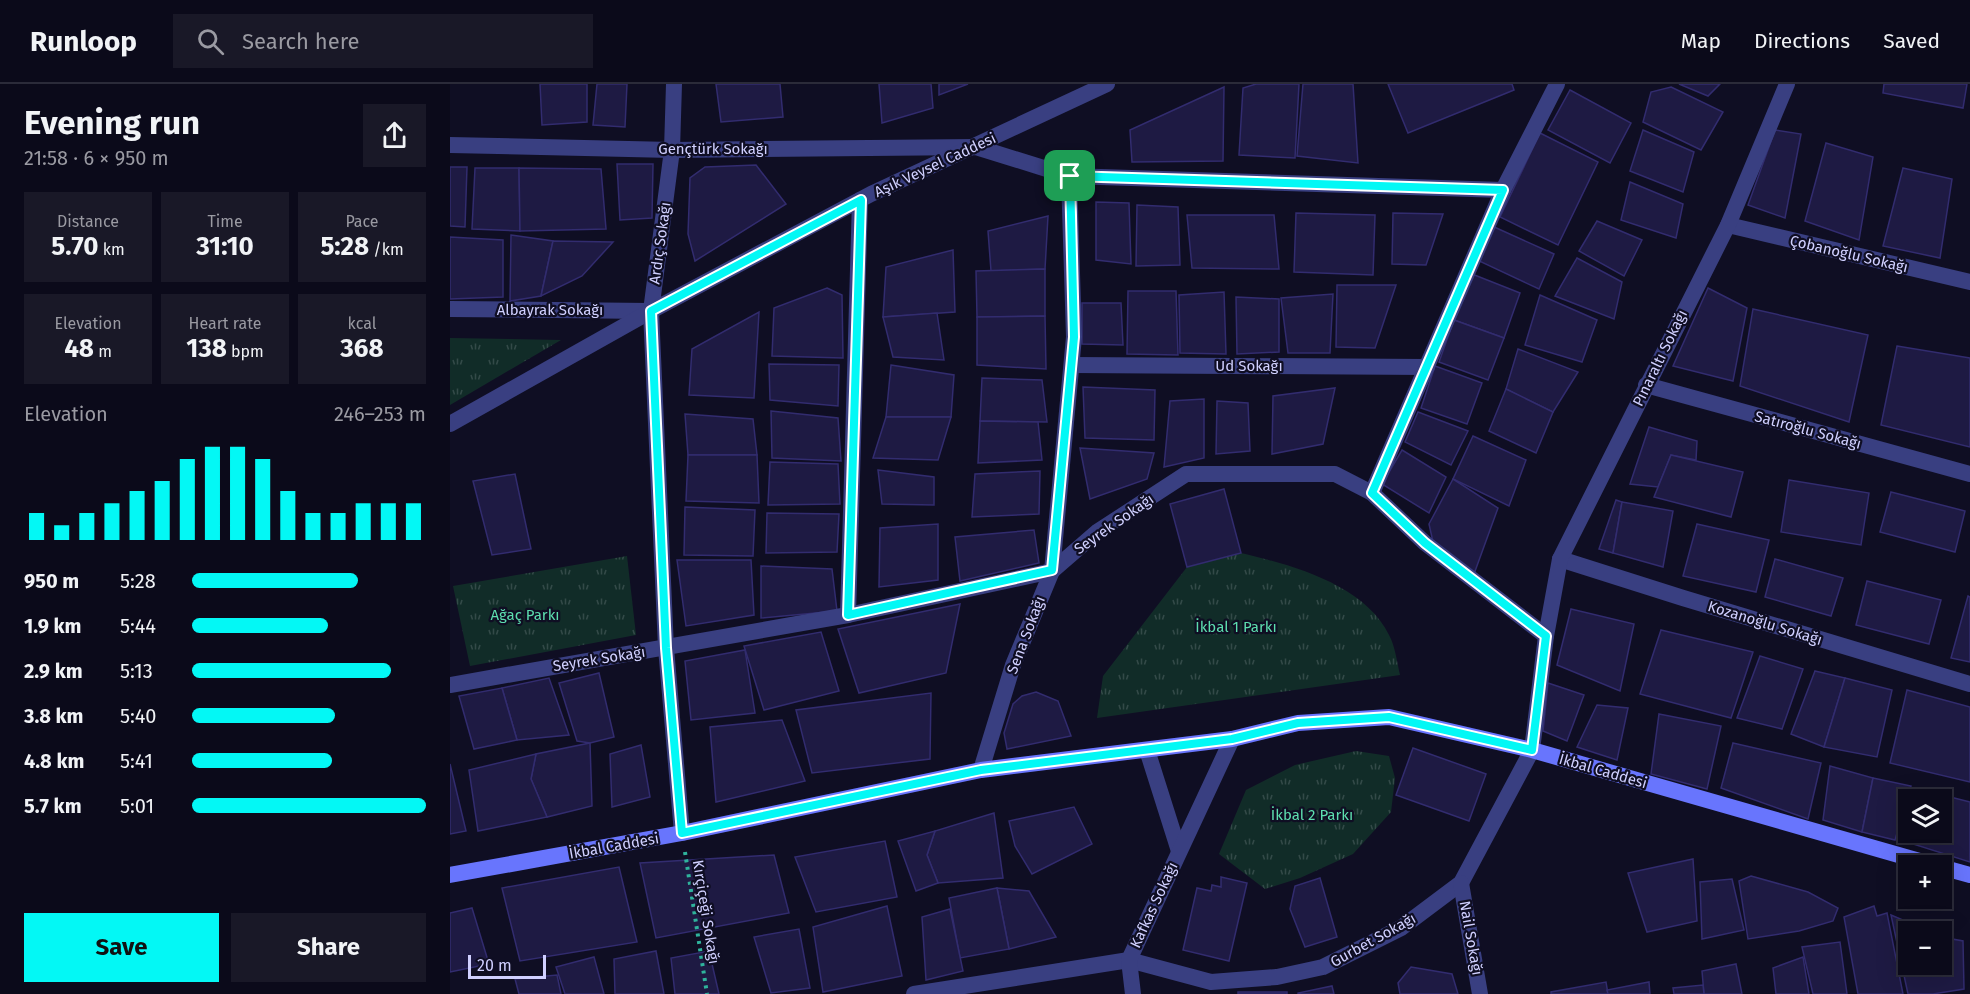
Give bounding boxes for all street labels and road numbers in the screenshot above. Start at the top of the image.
street label: Aşık Veysel Caddesi [871,129,999,201]
street label: Gençtürk Sokağı [658,140,768,158]
street label: Ardıç Sokağı [645,201,675,285]
street label: Çobanoğlu Sokağı [1788,232,1910,276]
street label: Albayrak Sokağı [497,301,603,319]
street label: Pınaraltı Sokağı [1629,307,1691,409]
street label: Ud Sokağı [1215,357,1283,375]
street label: Satıroğlu Sokağı [1753,407,1863,453]
street label: Seyrek Sokağı [1071,490,1157,558]
street label: Sena Sokağı [1003,594,1049,676]
street label: Kozanoğlu Sokağı [1706,597,1824,649]
street label: Seyrek Sokağı [552,643,646,675]
street label: İkbal Caddesi [1557,750,1649,792]
street label: İkbal Caddesi [568,829,660,863]
street label: Kırçiçeği Sokağı [689,859,723,965]
street label: Kafkas Sokağı [1126,859,1182,951]
street label: Nail Sokağı [1456,899,1486,977]
street label: Gurbet Sokağı [1327,909,1419,971]

